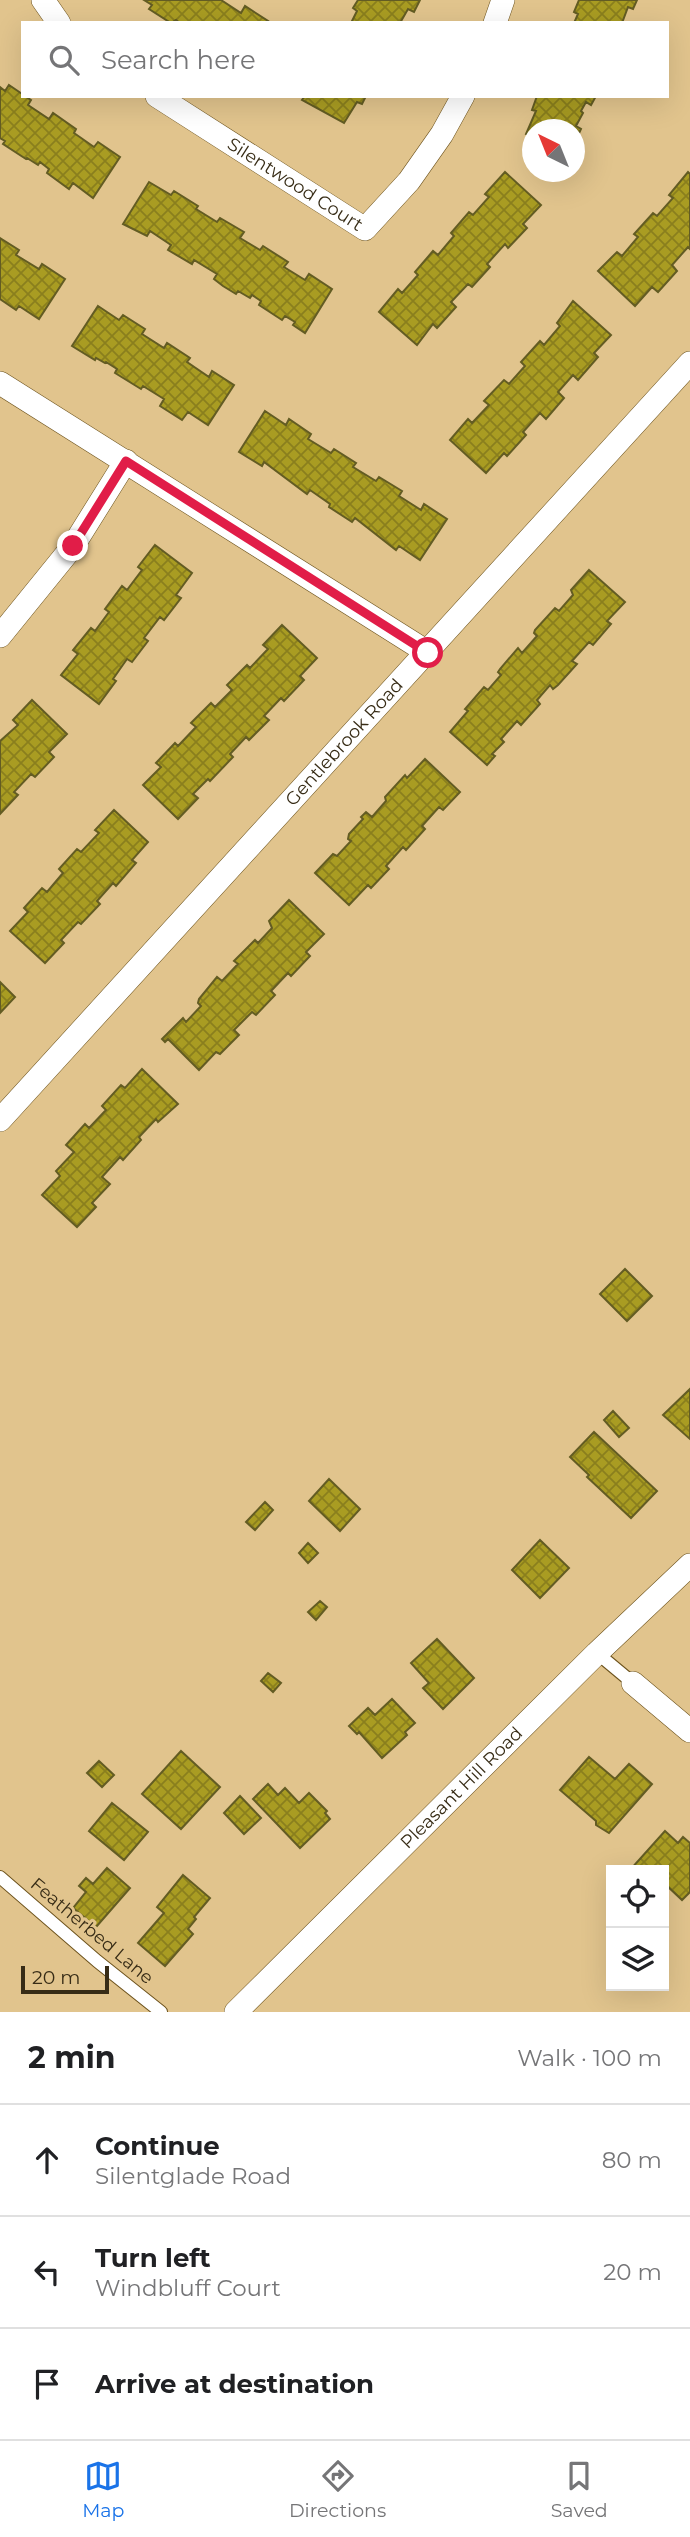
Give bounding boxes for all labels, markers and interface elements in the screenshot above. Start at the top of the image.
search box [21,21,669,98]
icon: search [45,41,83,79]
text: Search here [101,44,256,76]
north arrow [522,119,585,182]
street label: Silentwood Court [223,133,367,236]
route end [57,530,88,561]
route start [412,637,443,668]
street label: Gentlebrook Road [281,674,408,810]
street label: Pleasant Hill Road [396,1722,527,1853]
map controls [606,1865,669,1991]
button: locate [606,1865,669,1928]
street label: Featherbed Lane [26,1873,158,1989]
button: layers [606,1928,669,1991]
scale bar [21,1963,108,1995]
text: 20 m [32,1966,80,1989]
text: 2 min [28,2039,115,2076]
text: Walk · 100 m [517,2044,662,2072]
text: Continue [95,2130,220,2162]
icon: ahead [28,2141,66,2179]
text: 80 m [602,2146,662,2174]
text: Silentglade Road [95,2162,291,2190]
text: Turn left [95,2242,211,2274]
icon: left [28,2253,66,2291]
text: 20 m [603,2258,662,2286]
text: Windbluff Court [95,2274,281,2302]
icon: arrive [28,2365,66,2403]
text: Arrive at destination [95,2368,374,2400]
tab: Map [82,2457,124,2522]
tab: Directions [289,2457,386,2522]
tab: Saved [551,2457,608,2522]

